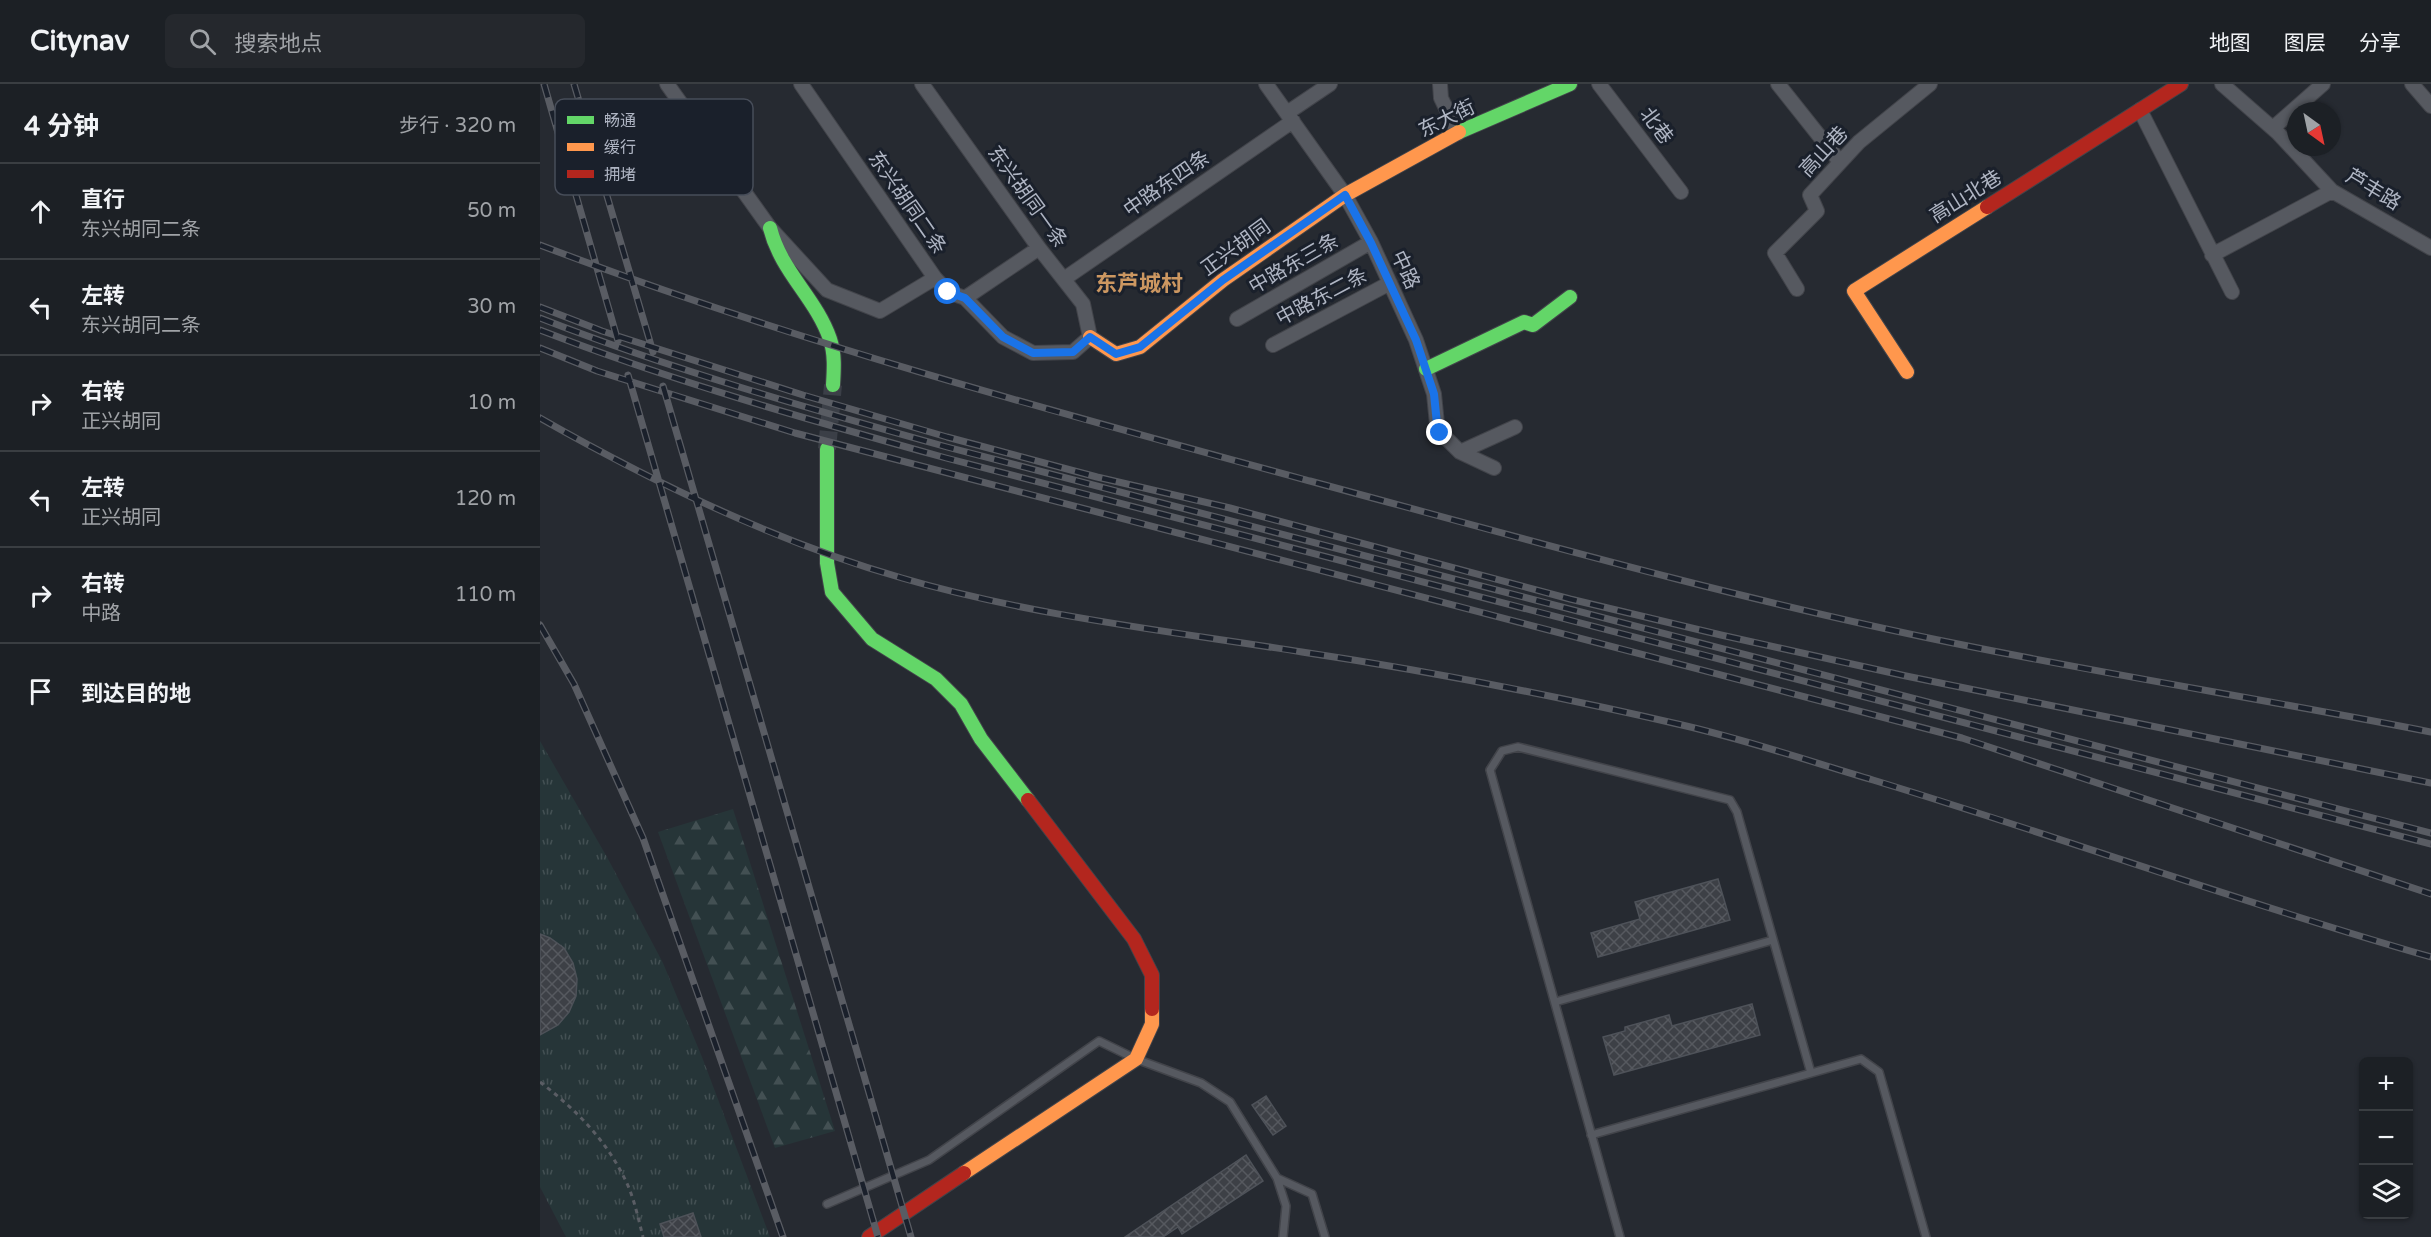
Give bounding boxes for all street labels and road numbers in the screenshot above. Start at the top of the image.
street label: 东大街 [1415,95,1479,143]
street label: 北巷 [1634,103,1678,149]
street label: 高山巷 [1795,122,1853,182]
street label: 东兴胡同一条 [982,141,1072,253]
street label: 中路东四条 [1119,145,1215,223]
street label: 东兴胡同二条 [863,147,951,259]
street label: 芦丰路 [2341,164,2405,216]
street label: 高山北巷 [1926,166,2006,228]
street label: 正兴胡同 [1197,215,1275,281]
street label: 中路东三条 [1245,229,1343,299]
street label: 中路 [1386,247,1424,293]
street label: 中路东二条 [1272,263,1372,331]

